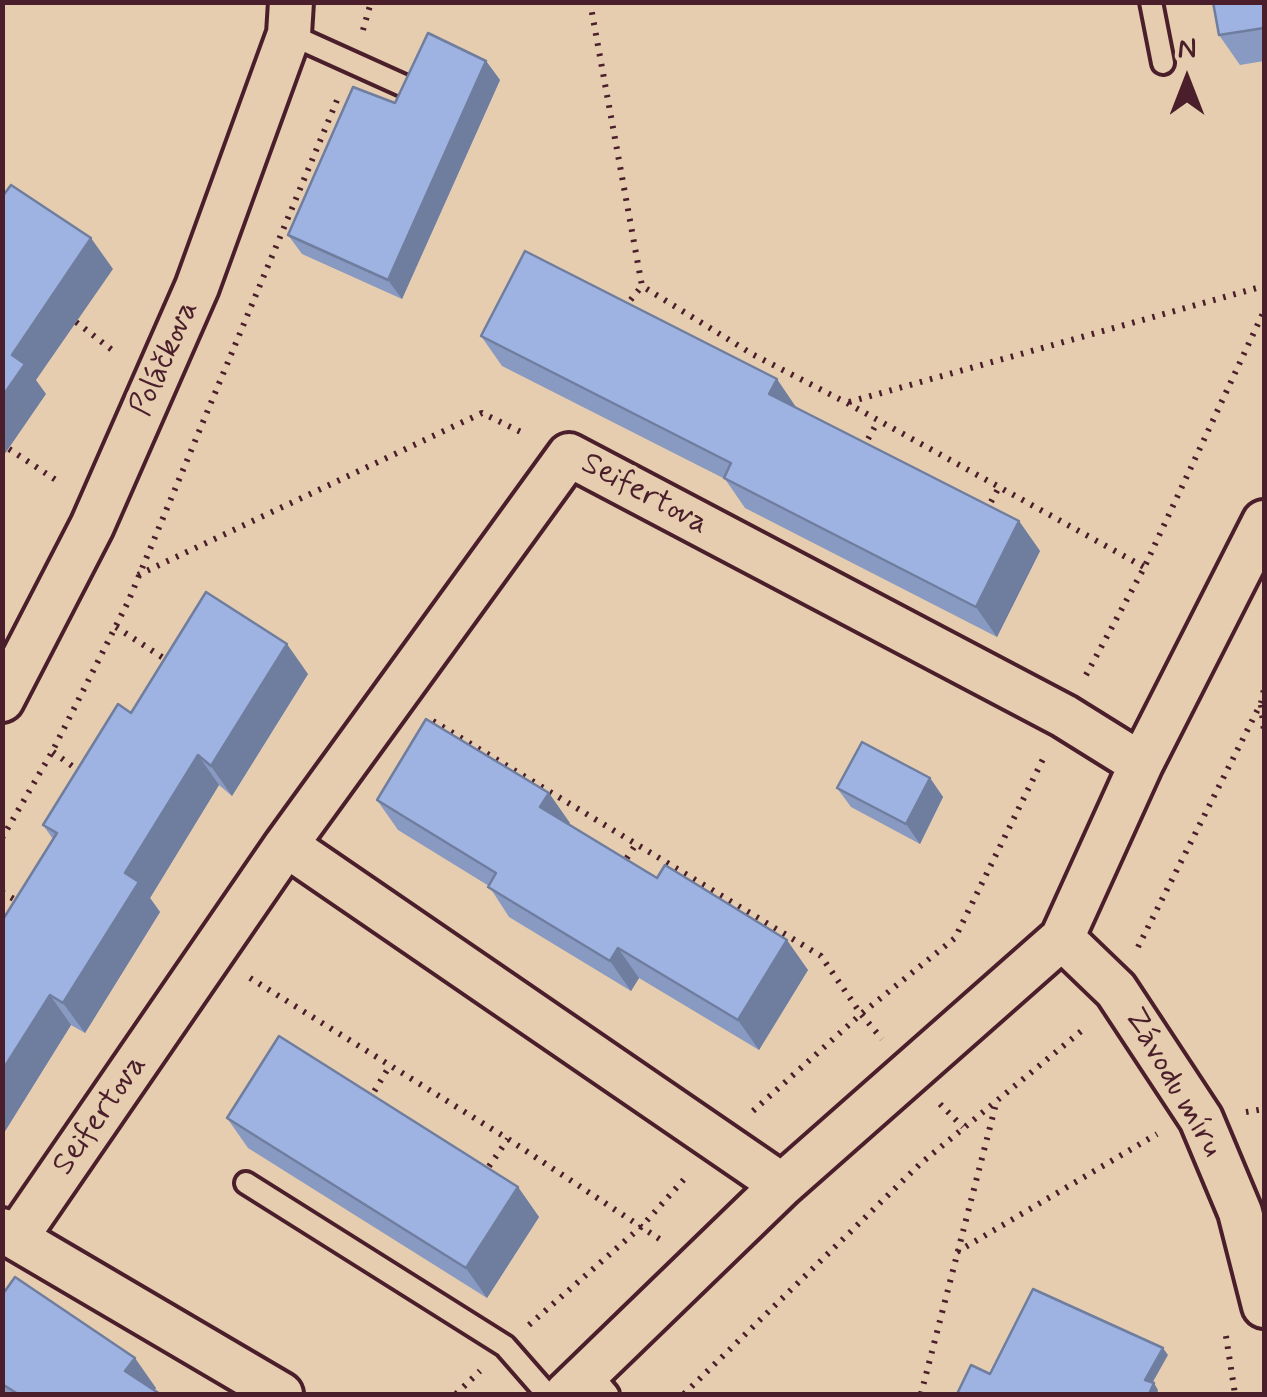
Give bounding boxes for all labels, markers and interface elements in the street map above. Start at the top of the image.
north arrow [1137,30,1237,130]
text: N [1178,31,1196,68]
street label: Poláčkova [124,295,208,423]
street label: Seifertova [574,446,714,544]
street label: Závodu míru [1114,1002,1230,1164]
street label: Seifertova [46,1048,156,1184]

